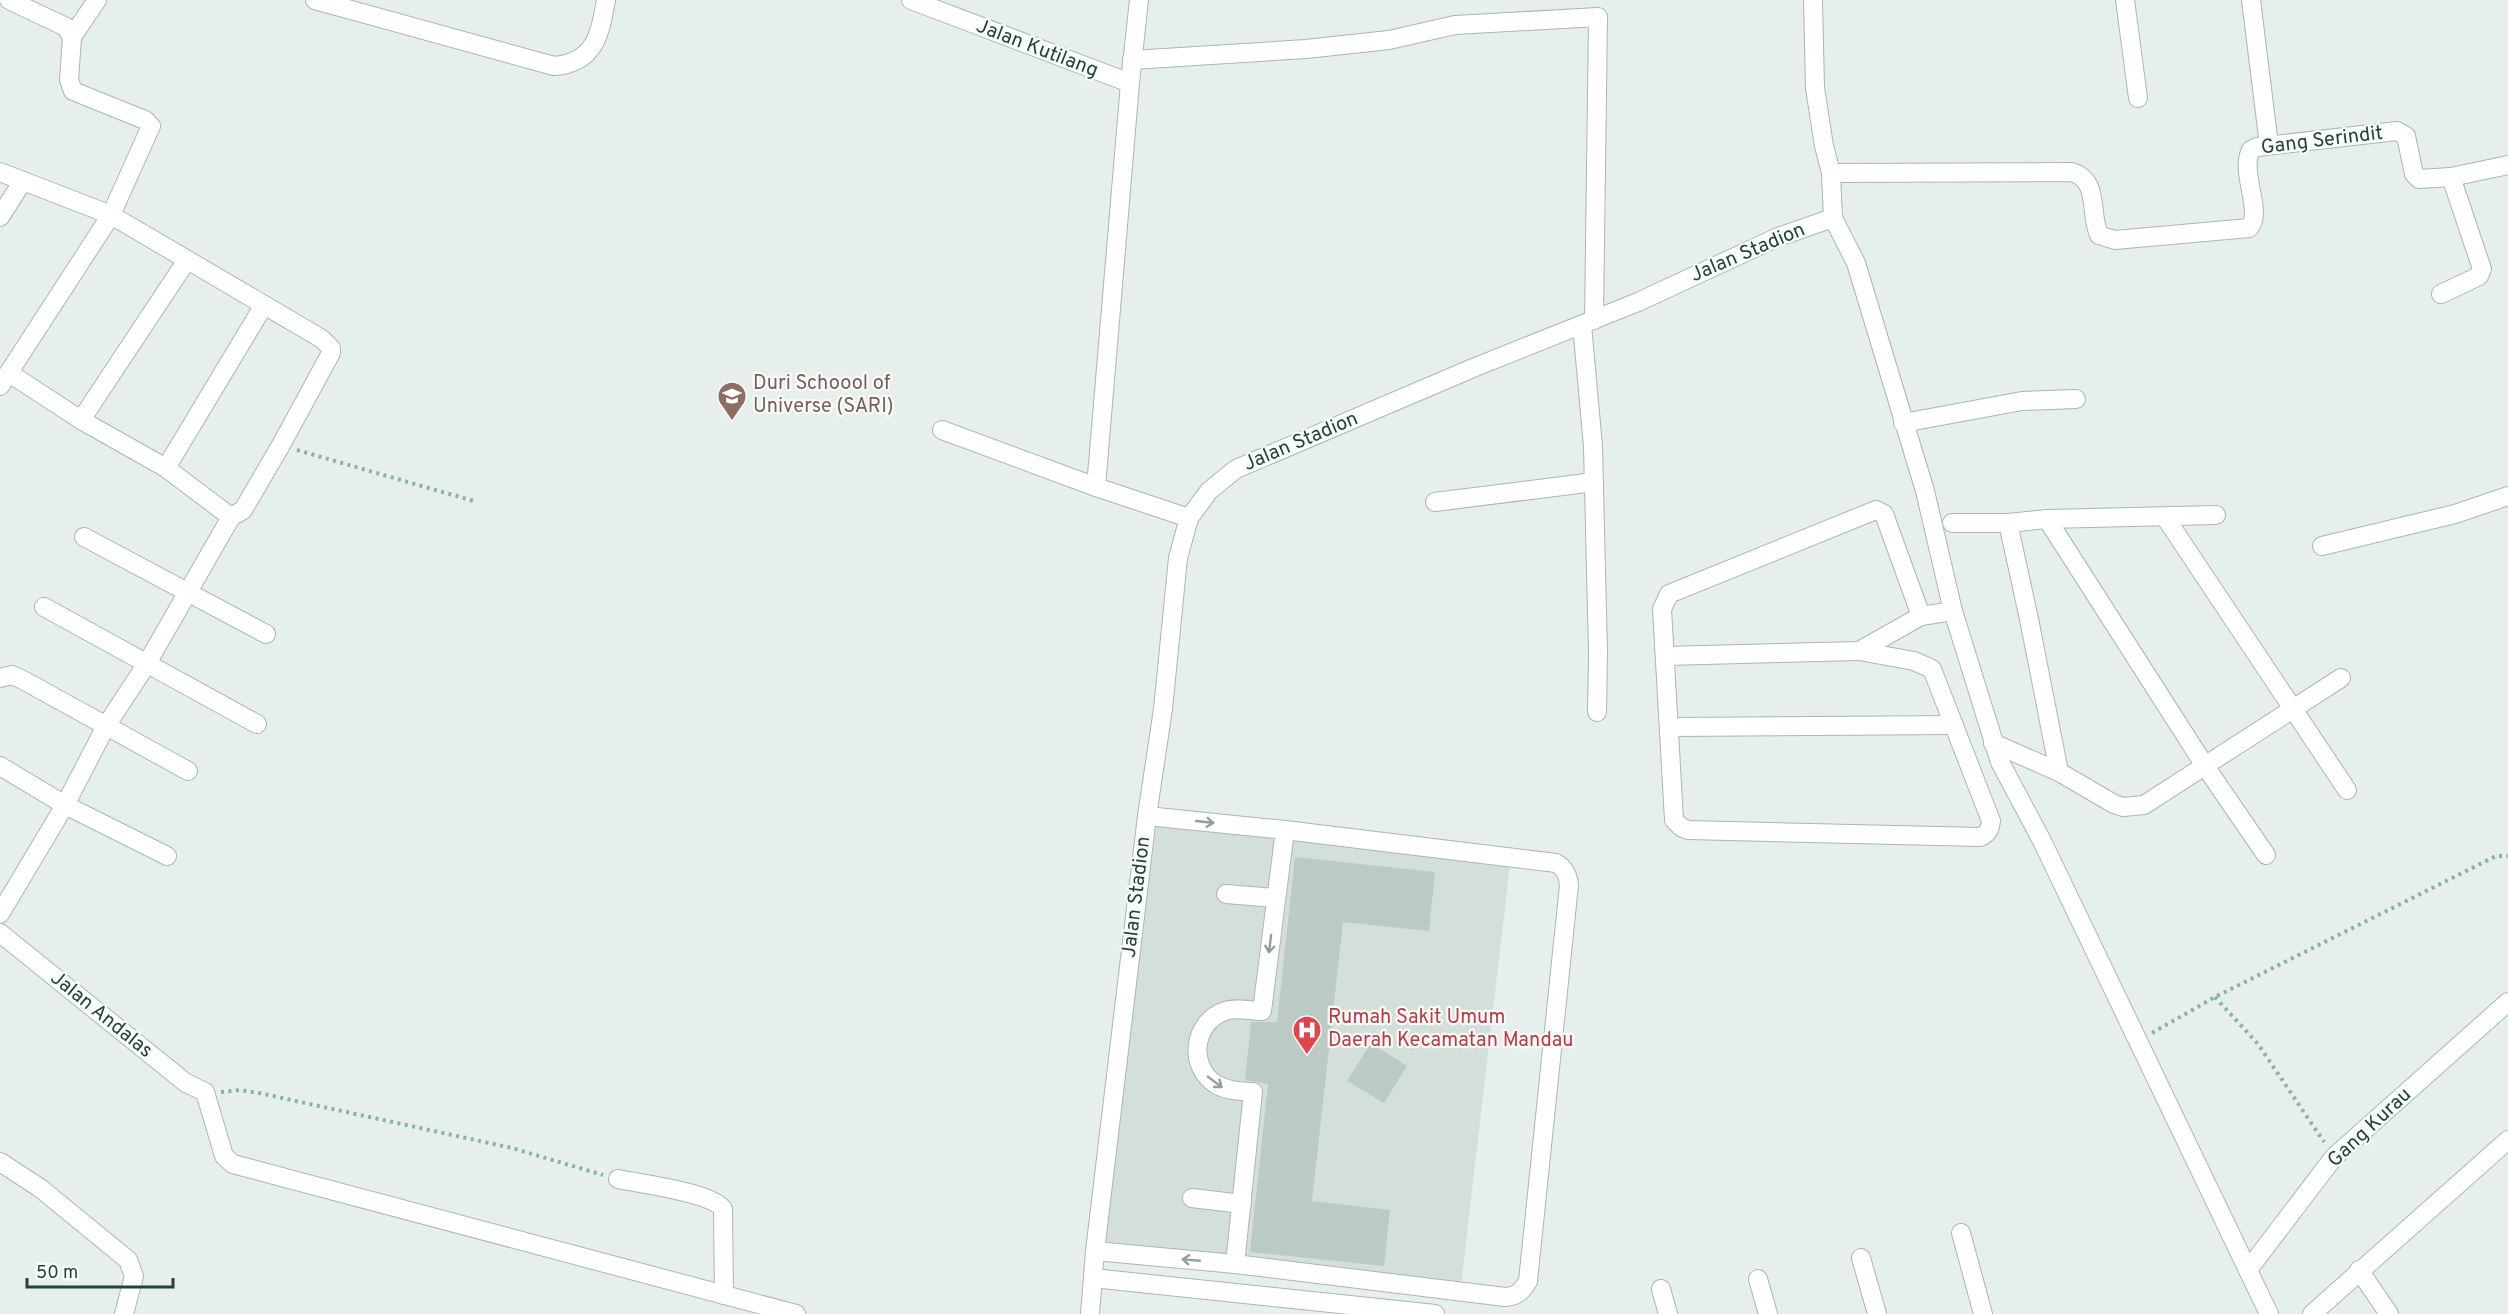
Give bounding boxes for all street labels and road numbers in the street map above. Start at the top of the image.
street label: Jalan Kutilang [972,14,1102,84]
street label: Gang Serindit [2259,121,2385,161]
street label: Jalan Stadion [1687,217,1809,289]
street label: Jalan Stadion [1240,406,1362,478]
street label: Jalan Stadion [1117,835,1157,959]
street label: Jalan Andalas [44,966,158,1064]
street label: Gang Kurau [2322,1082,2418,1174]

